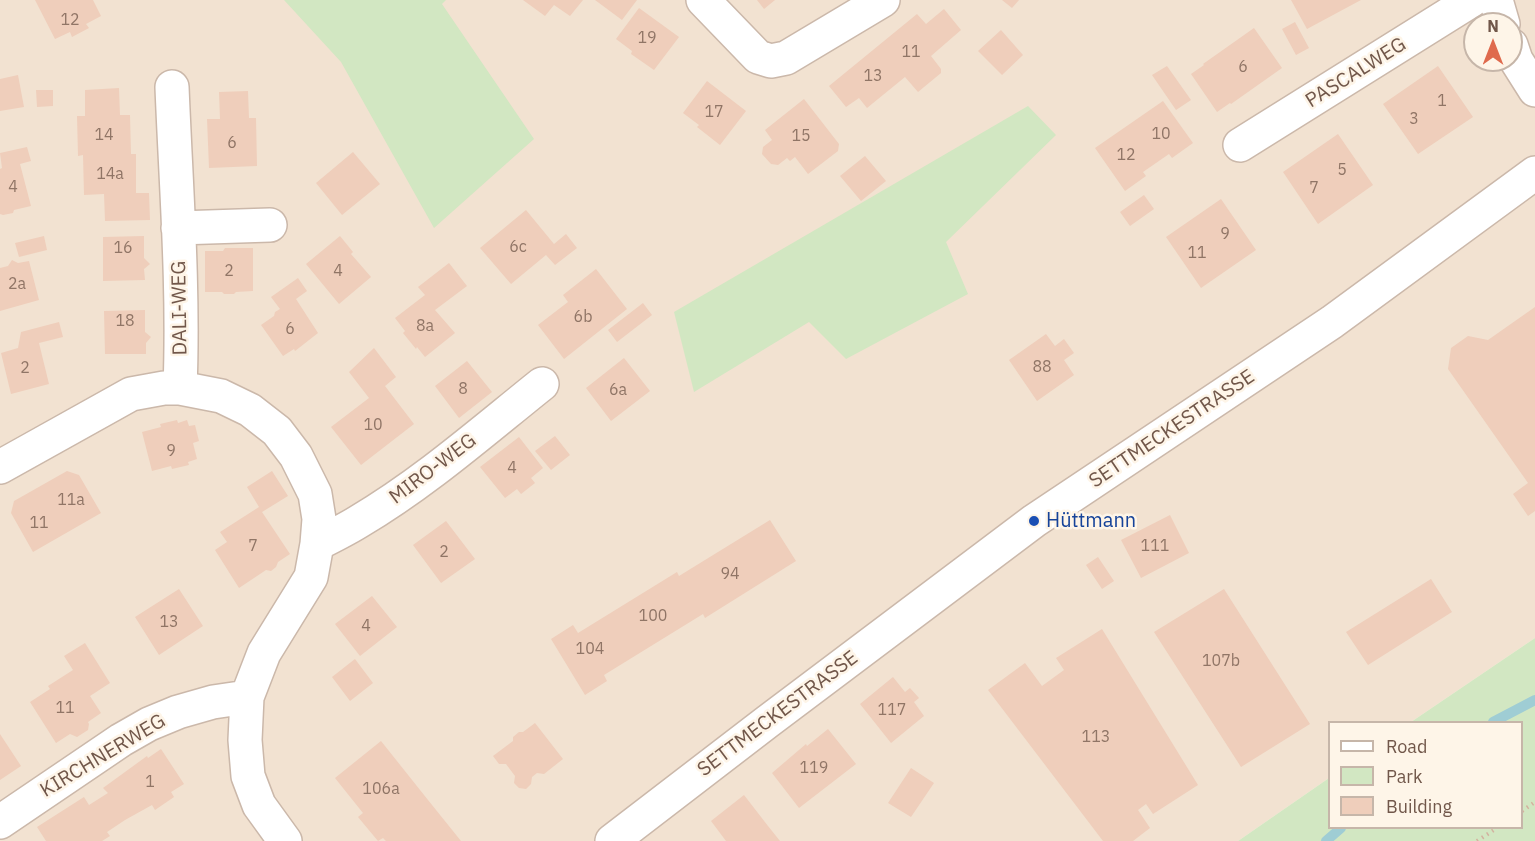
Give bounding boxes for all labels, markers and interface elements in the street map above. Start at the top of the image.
house number: 12 [60,10,80,30]
north arrow [1463,12,1523,72]
text: N [1487,16,1499,36]
house number: 19 [637,28,657,48]
street label: PASCALWEG [1301,33,1411,113]
house number: 11 [901,42,921,62]
house number: 6 [1238,57,1248,77]
house number: 13 [863,66,883,86]
house number: 1 [1437,91,1447,111]
house number: 17 [704,102,724,122]
house number: 3 [1409,109,1419,129]
house number: 10 [1151,124,1171,144]
house number: 14 [94,125,114,145]
house number: 15 [791,126,811,146]
house number: 6 [227,133,237,153]
house number: 12 [1116,145,1136,165]
house number: 5 [1337,160,1347,180]
house number: 14a [96,164,124,184]
house number: 4 [8,177,18,197]
house number: 7 [1309,178,1319,198]
house number: 9 [1220,224,1230,244]
house number: 6c [509,237,527,257]
house number: 16 [113,238,133,258]
house number: 11 [1187,243,1207,263]
street label: DALI-WEG [167,261,193,355]
house number: 2 [224,261,234,281]
house number: 4 [333,261,343,281]
house number: 2a [8,274,26,294]
house number: 6b [574,307,592,327]
house number: 18 [115,311,135,331]
house number: 8a [416,316,434,336]
house number: 6 [285,319,295,339]
house number: 88 [1032,357,1052,377]
house number: 2 [20,358,30,378]
street label: SETTMECKESTRASSE [1085,365,1259,493]
house number: 8 [458,379,468,399]
house number: 6a [609,380,627,400]
house number: 10 [363,415,383,435]
street label: MIRO-WEG [385,429,481,509]
house number: 9 [166,441,176,461]
house number: 4 [507,458,517,478]
house number: 11a [57,490,85,510]
place label: Hüttmann [1046,509,1136,533]
house number: 11 [29,513,49,533]
marker: Hüttmann [1027,514,1041,528]
house number: 7 [248,536,258,556]
house number: 111 [1141,536,1169,556]
house number: 2 [439,542,449,562]
house number: 94 [720,564,740,584]
house number: 100 [639,606,667,626]
house number: 13 [159,612,179,632]
house number: 4 [361,616,371,636]
house number: 104 [576,639,604,659]
street label: SETTMECKESTRASSE [693,646,863,782]
house number: 107b [1202,651,1240,671]
house number: 11 [55,698,75,718]
house number: 117 [878,700,906,720]
street label: KIRCHNERWEG [36,709,170,803]
legend [1328,721,1523,829]
house number: 113 [1082,727,1110,747]
text: Road [1386,735,1427,758]
house number: 119 [800,758,828,778]
text: Park [1386,765,1422,788]
house number: 1 [145,772,155,792]
house number: 106a [362,779,400,799]
text: Building [1386,795,1452,818]

